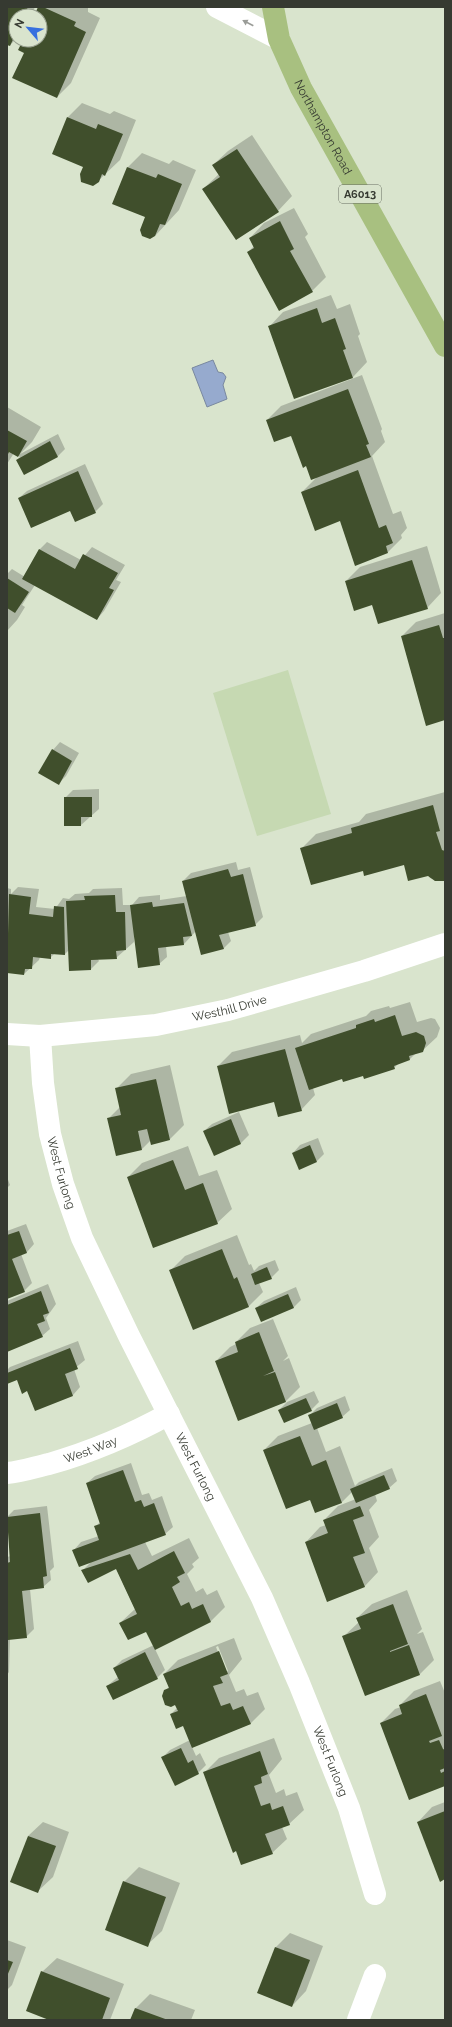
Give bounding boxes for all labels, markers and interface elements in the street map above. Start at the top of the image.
north arrow [8,8,48,48]
text: N [12,17,27,30]
one-way arrow [242,20,254,26]
street label: Northampton Road [291,77,355,177]
road number: A6013 [339,185,381,203]
street label: Westhill Drive [191,992,268,1024]
street label: West Furlong [44,1135,78,1211]
street label: West Furlong [172,1431,219,1503]
street label: West Way [62,1433,120,1466]
street label: West Furlong [310,1724,351,1798]

